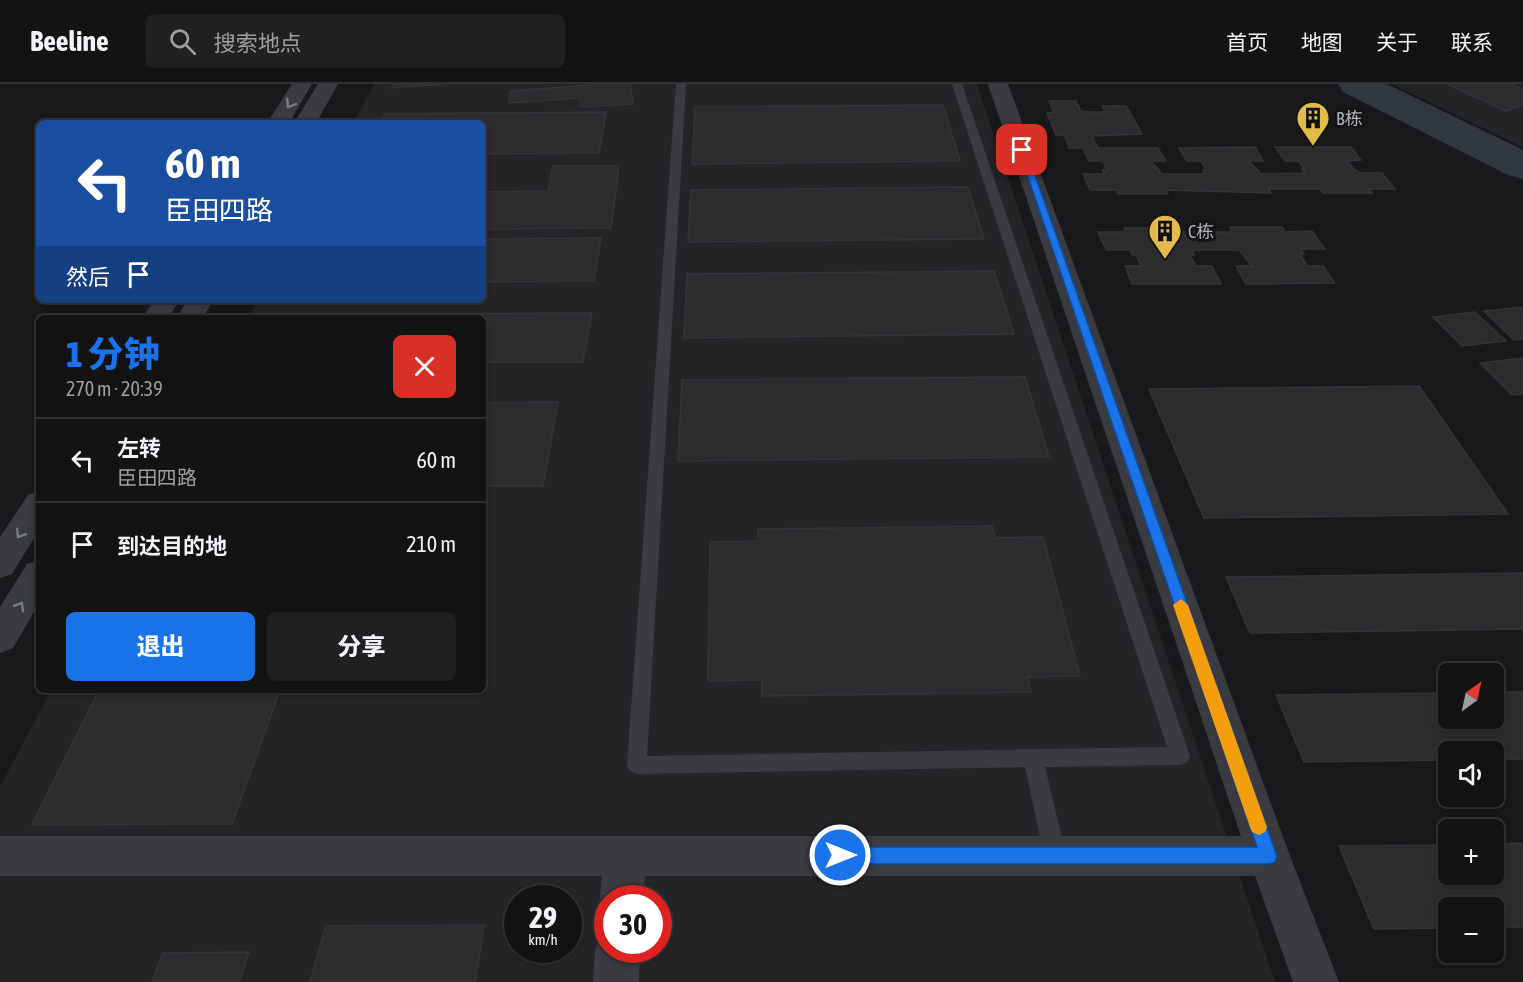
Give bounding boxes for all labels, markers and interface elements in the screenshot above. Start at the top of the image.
search box [145,14,565,68]
text: Beeline [30,25,109,57]
icon: search [166,25,199,58]
text: 搜索地点 [214,30,302,56]
text: 首页 [1226,30,1268,54]
text: 地图 [1301,30,1343,54]
text: 关于 [1376,30,1418,54]
text: 联系 [1451,30,1493,54]
one-way arrow [286,97,297,108]
building icon: B栋 [1295,100,1331,147]
place label: B栋 [1336,108,1363,129]
pin [996,124,1047,175]
icon: arrive [1005,133,1038,166]
text: 60 m [165,139,240,187]
icon: left [66,144,144,222]
text: 臣田四路 [165,195,273,226]
building icon: C栋 [1147,213,1183,260]
place label: C栋 [1188,221,1214,242]
icon: arrive [122,258,155,291]
text: 然后 [66,264,110,290]
text: 1 分钟 [66,333,160,375]
button: close [393,335,456,398]
text: 270 m · 20:39 [66,377,163,400]
text: 左转 [117,435,161,461]
icon: left [66,444,99,477]
text: 60 m [416,447,456,473]
text: 臣田四路 [117,466,197,489]
one-way arrow [15,528,27,538]
icon: arrive [66,528,99,561]
text: 210 m [406,531,456,557]
text: 到达目的地 [117,533,227,559]
one-way arrow [12,602,24,612]
button: 退出 [66,612,255,681]
button: 分享 [267,612,456,681]
north arrow [1438,663,1504,729]
map controls [1438,663,1504,963]
button: sound [1438,741,1504,807]
button: + [1438,819,1504,885]
position arrow [808,823,872,887]
speed limit sign: 30 [594,885,672,963]
button: − [1438,897,1504,963]
text: 29 [529,900,557,934]
text: km/h [528,931,558,948]

